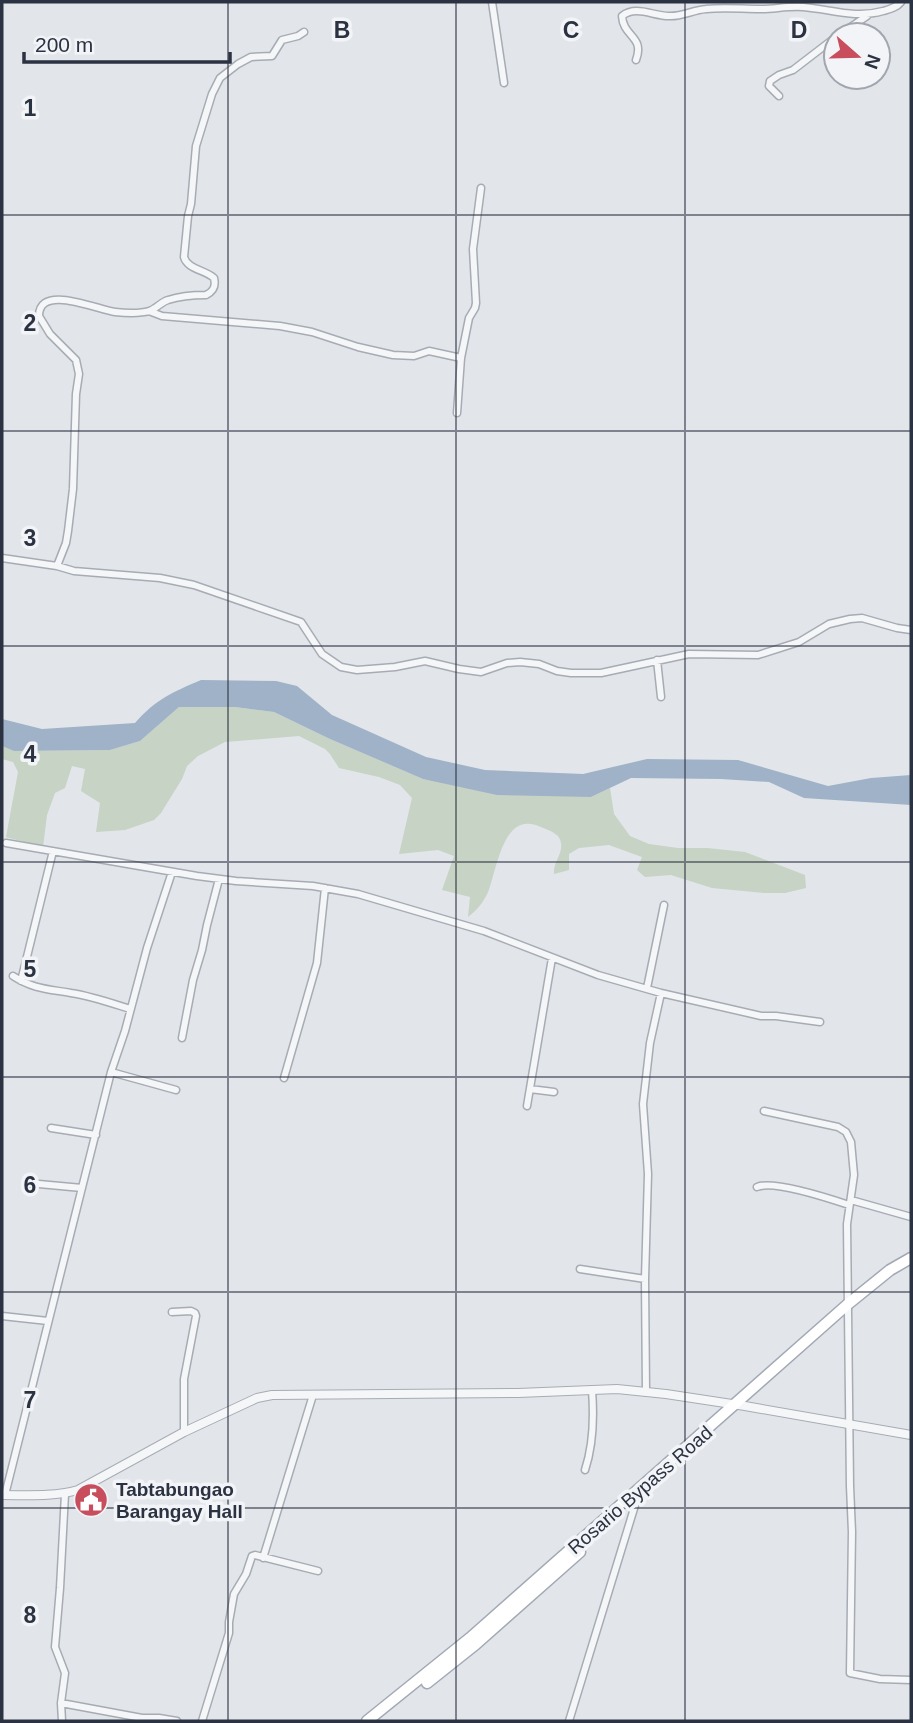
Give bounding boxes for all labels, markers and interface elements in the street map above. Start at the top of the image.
text: B [334,17,350,43]
text: C [563,17,579,43]
text: D [791,17,807,43]
scale bar [24,21,231,65]
north arrow [822,21,892,91]
text: 200 m [35,33,93,56]
text: N [860,52,885,72]
text: 1 [24,95,37,121]
text: 2 [24,310,36,336]
text: 3 [24,525,36,551]
text: 4 [24,741,37,767]
text: 5 [24,956,37,982]
text: 6 [24,1172,36,1198]
text: 7 [24,1387,36,1413]
street label: Rosario Bypass Road [564,1422,716,1558]
place label: Tabtabungao Barangay Hall [116,1479,243,1522]
public building icon: Tabtabungao Barangay Hall [72,1481,110,1519]
text: 8 [24,1602,37,1628]

